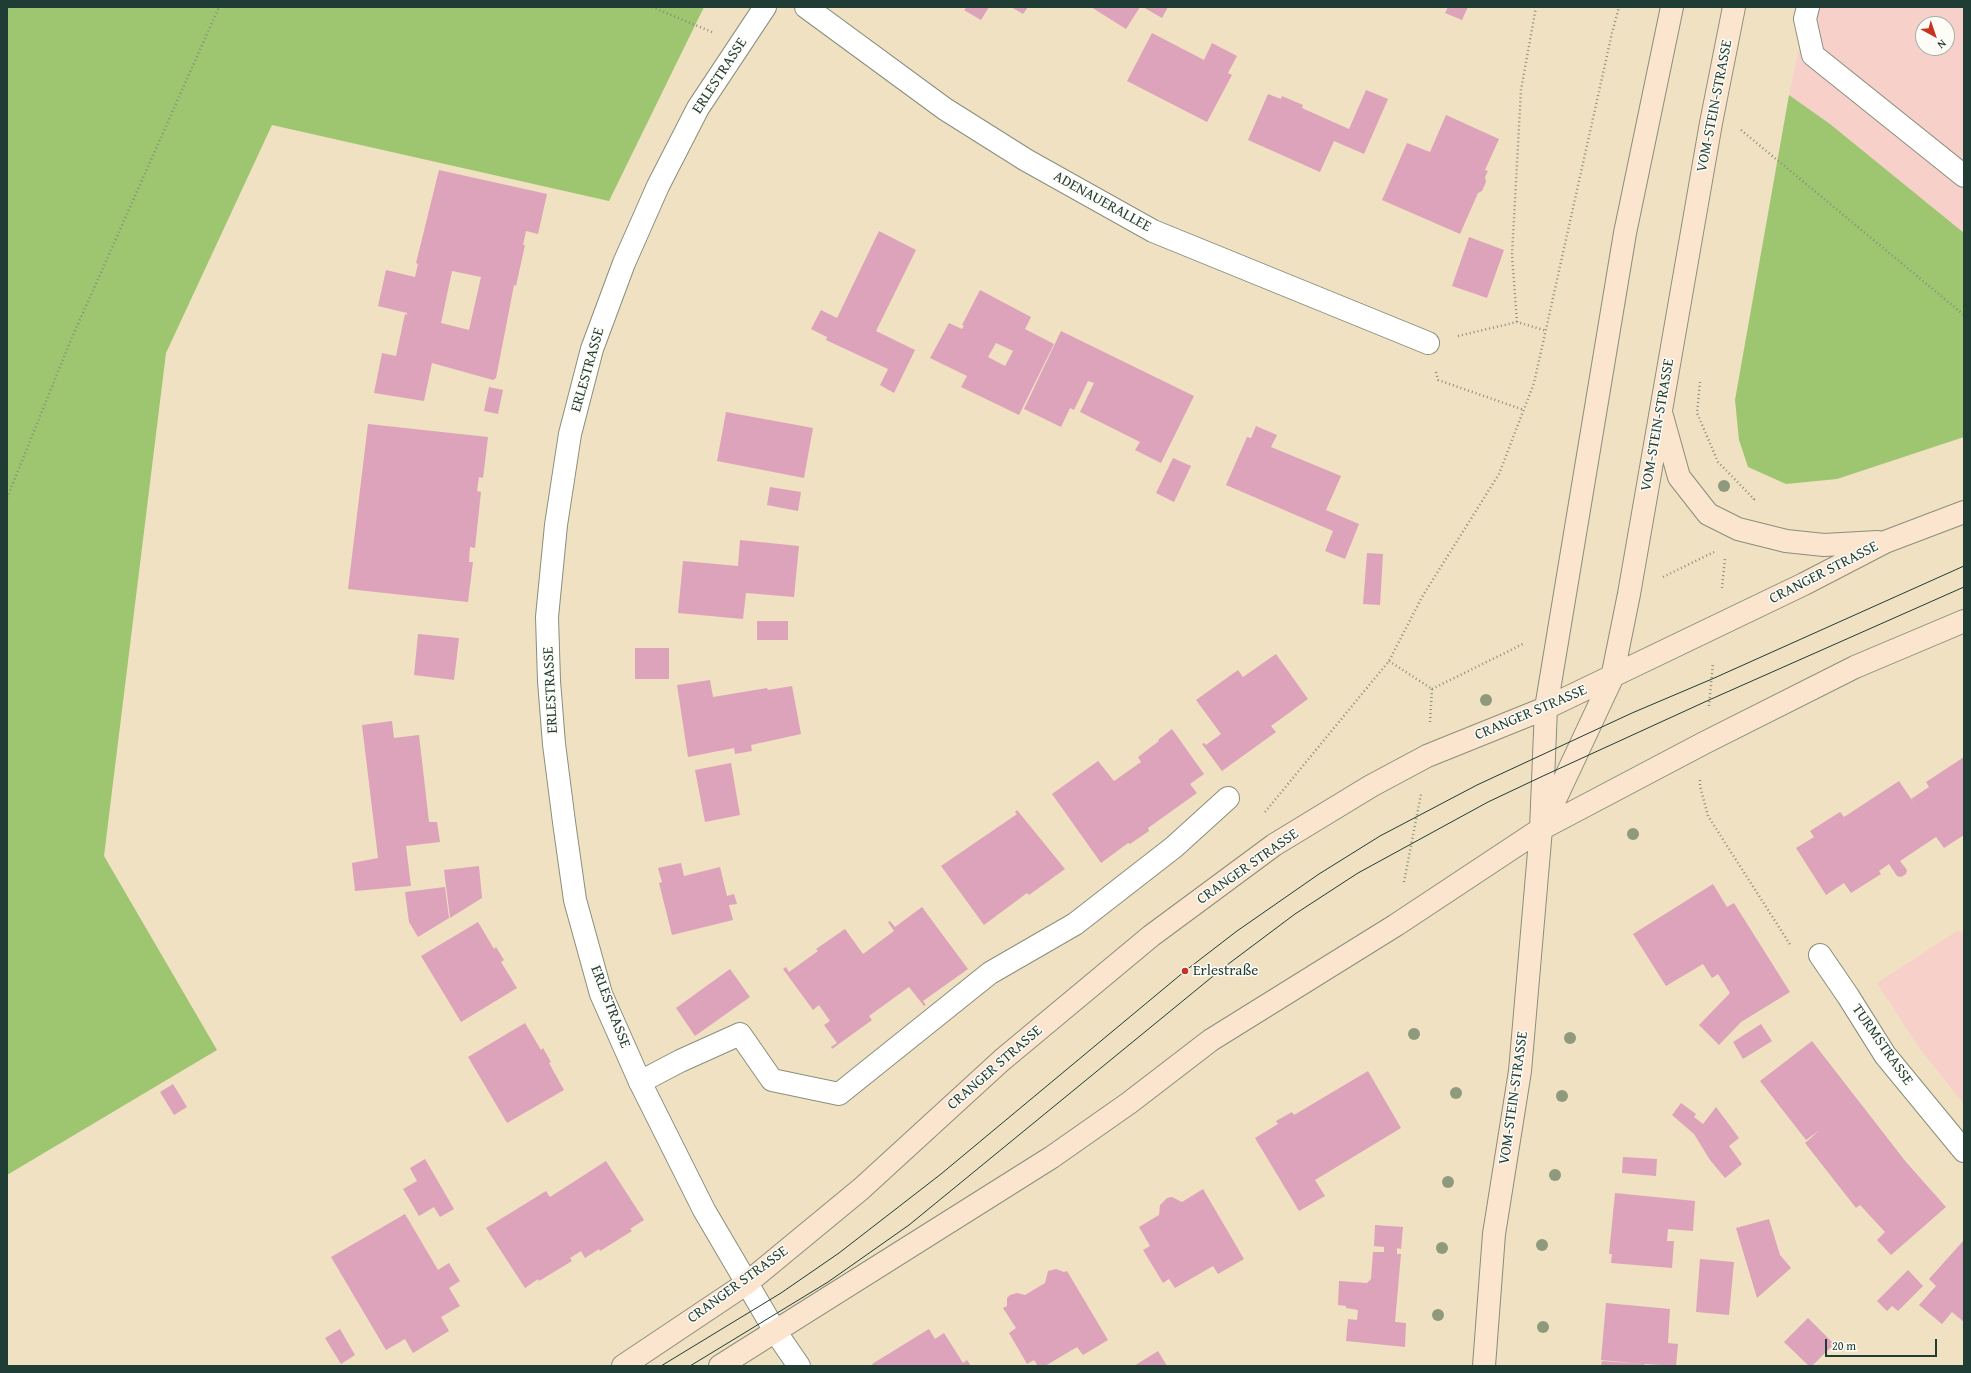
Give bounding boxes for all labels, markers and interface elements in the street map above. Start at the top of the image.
north arrow [1915,16,1955,56]
street label: ERLESTRASSE [689,35,751,117]
text: N [1934,36,1950,53]
street label: VOM-STEIN-STRASSE [1693,38,1737,174]
street label: ADENAUERALLEE [1050,168,1154,236]
street label: ERLESTRASSE [567,326,609,414]
street label: VOM-STEIN-STRASSE [1637,357,1679,493]
street label: CRANGER STRASSE [1767,538,1881,608]
street label: ERLESTRASSE [540,646,562,734]
street label: CRANGER STRASSE [1472,681,1590,745]
street label: CRANGER STRASSE [1194,825,1302,909]
place label: Erlestraße [1193,962,1258,980]
street label: ERLESTRASSE [586,963,634,1051]
marker: Erlestraße [1180,966,1190,976]
street label: TURMSTRASSE [1847,1001,1917,1089]
street label: CRANGER STRASSE [944,1022,1046,1114]
street label: VOM-STEIN-STRASSE [1496,1030,1532,1166]
street label: CRANGER STRASSE [684,1243,792,1327]
scale bar [1827,1331,1939,1357]
text: 20 m [1832,1337,1856,1354]

